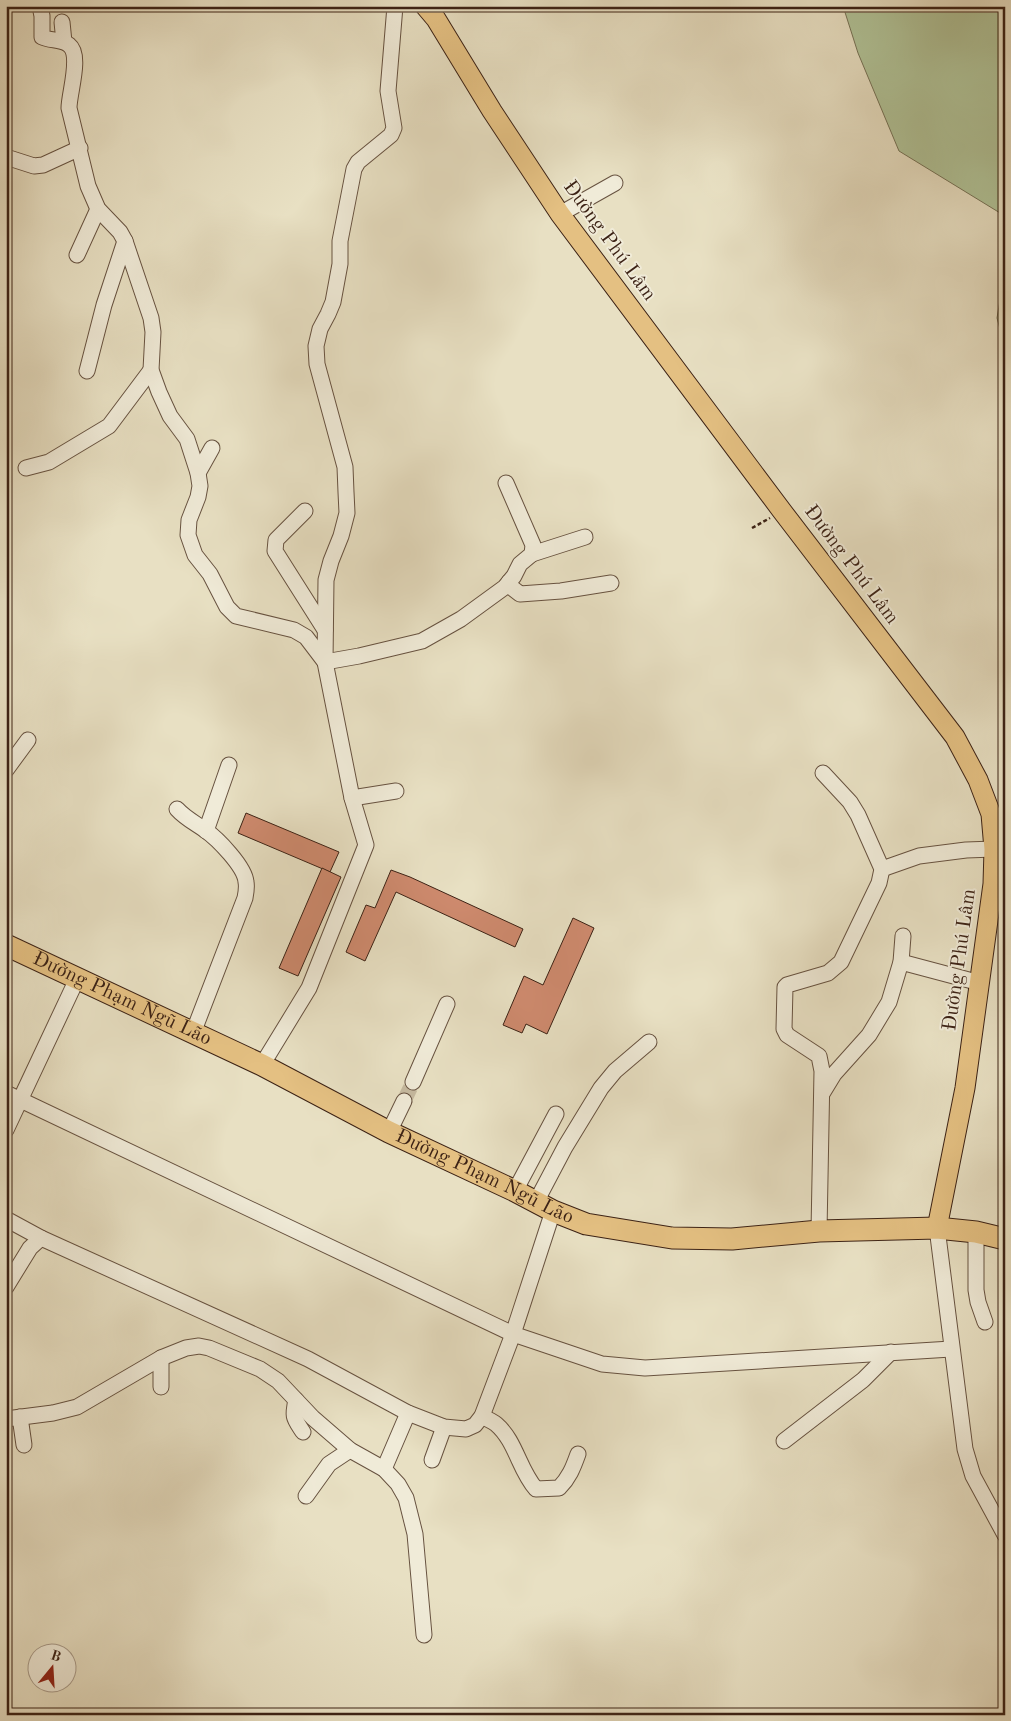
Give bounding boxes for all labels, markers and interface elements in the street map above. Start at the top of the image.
street label: Đường Phú Lâm [559,177,659,305]
street label: Đường Phú Lâm [800,502,902,628]
street label: Đường Phú Lâm [940,888,980,1032]
street label: Đường Phạm Ngũ Lão [29,949,214,1050]
street label: Đường Phạm Ngũ Lão [392,1126,576,1228]
north arrow [28,1644,78,1694]
text: B [49,1648,63,1665]

